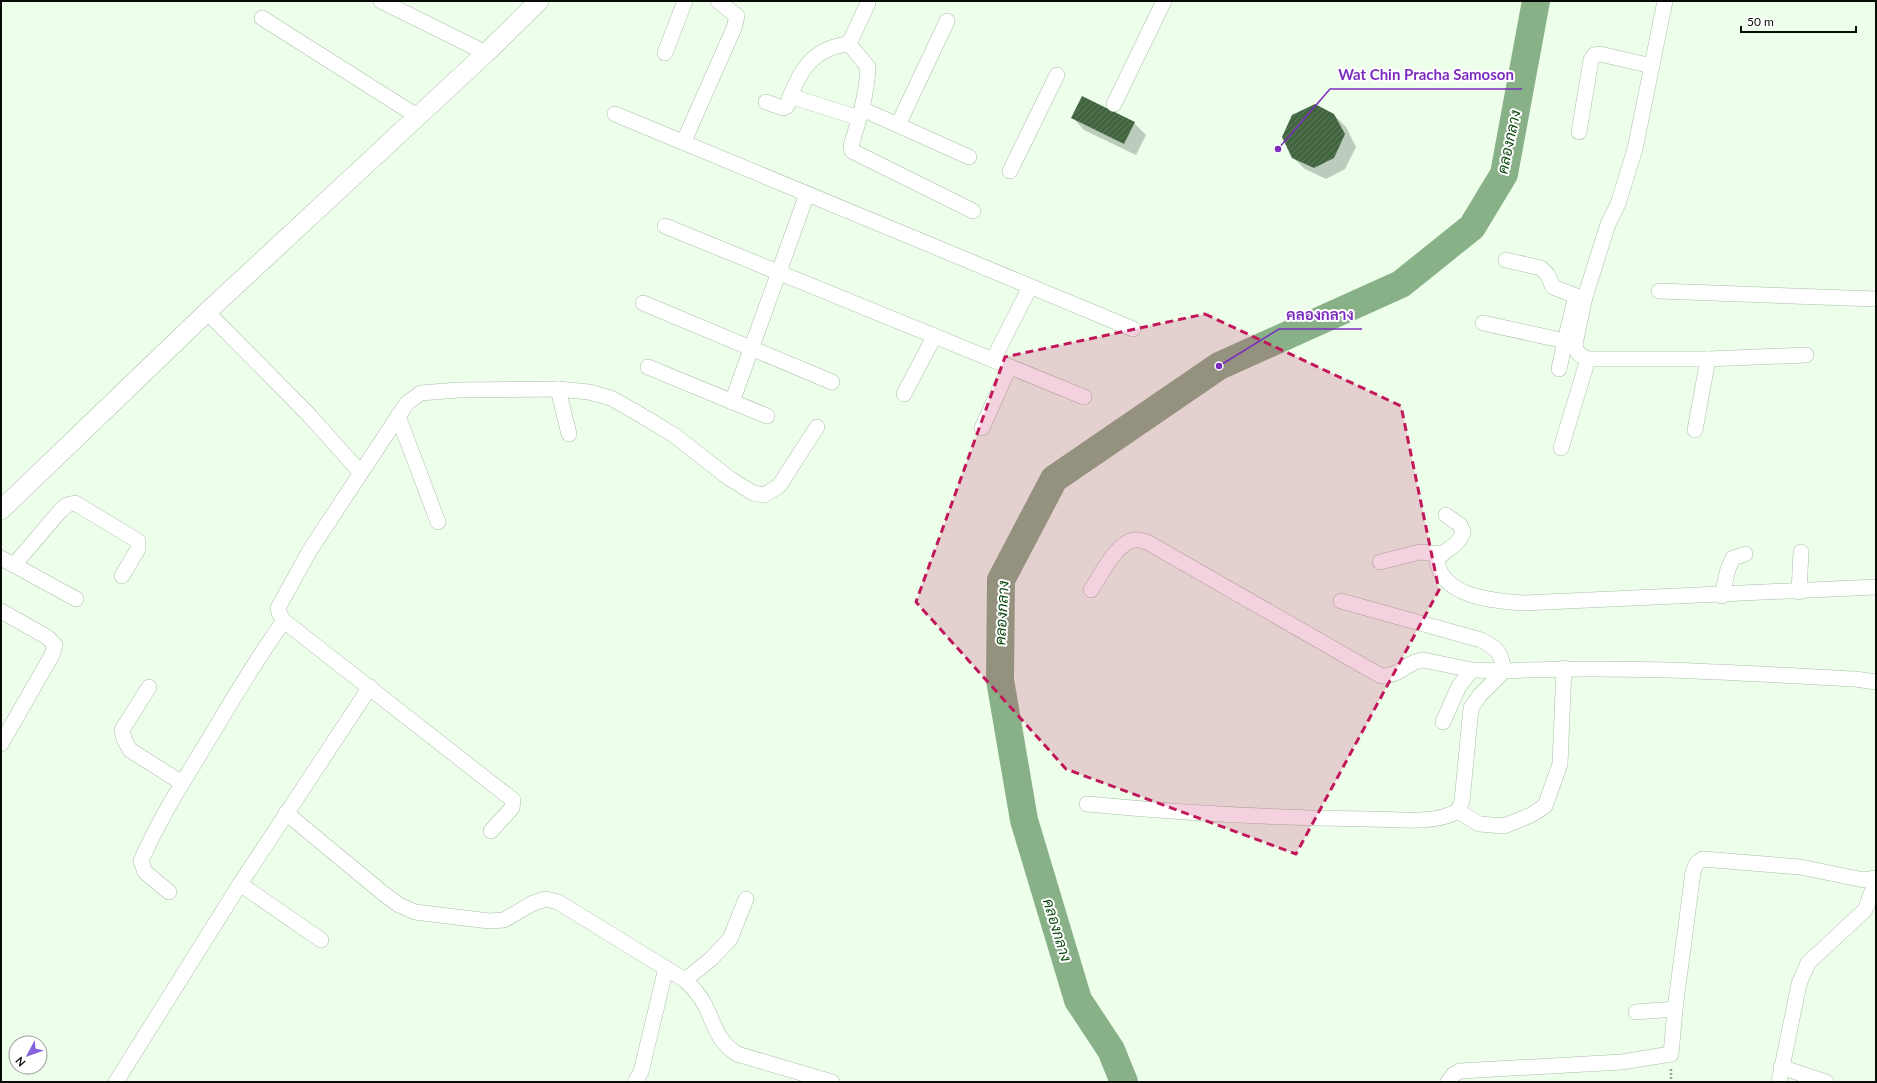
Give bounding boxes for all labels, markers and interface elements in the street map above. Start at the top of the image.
scale bar [1741,8,1856,34]
text: 50 m [1747,14,1774,29]
callout: Wat Chin Pracha Samoson [1330,62,1522,89]
text: Wat Chin Pracha Samoson [1338,65,1514,83]
water label: คลองกลาง [1492,108,1524,175]
callout: คลองกลาง [1279,302,1362,329]
text: คลองกลาง [1286,305,1354,323]
water label: คลองกลาง [990,580,1012,646]
water label: คลองกลาง [1040,896,1076,963]
north arrow [8,1035,48,1075]
text: N [12,1054,28,1069]

